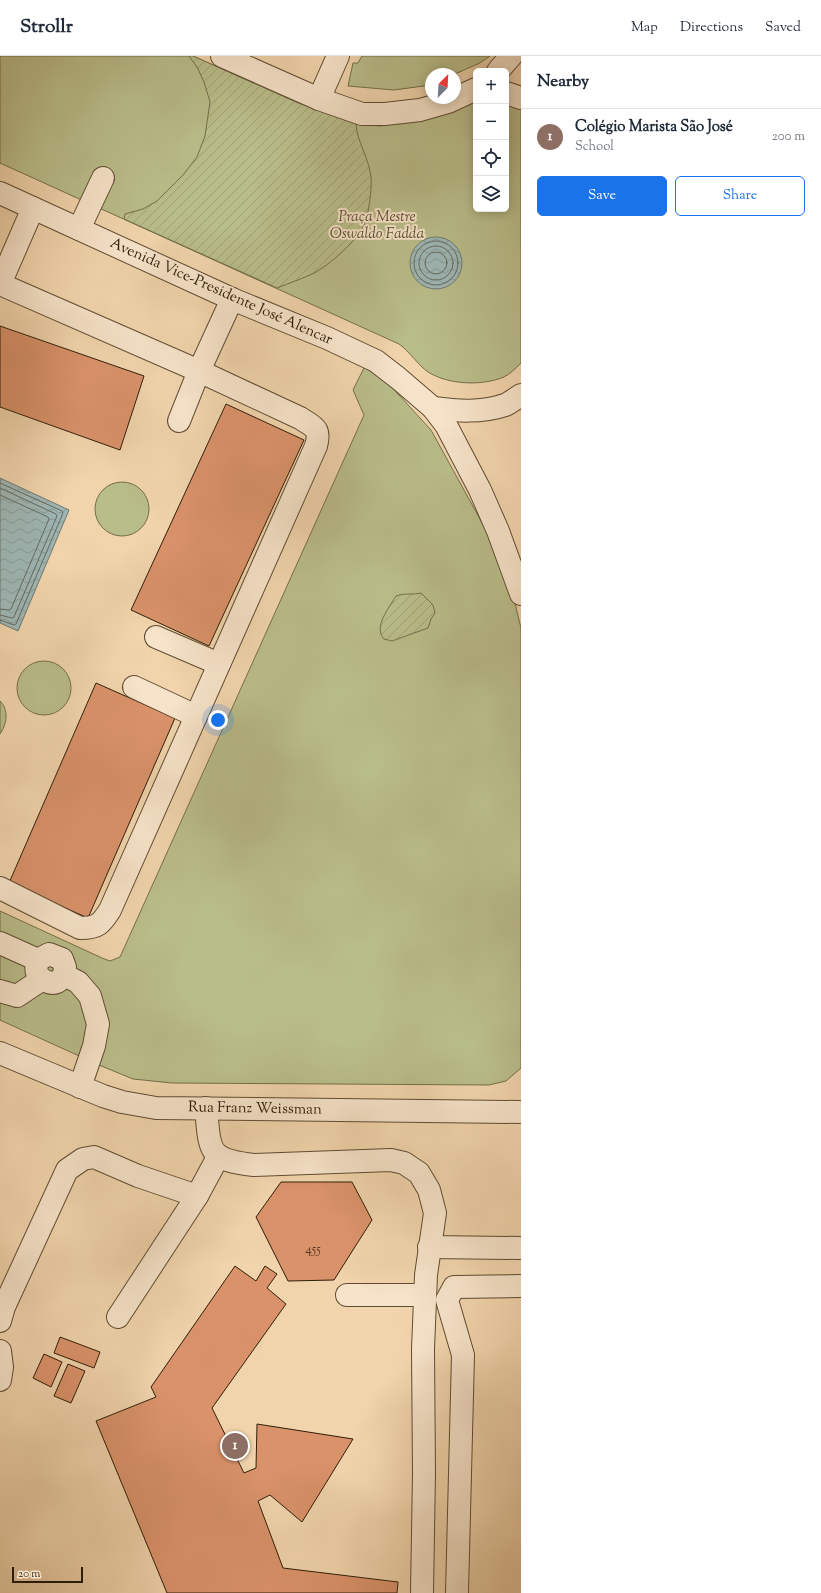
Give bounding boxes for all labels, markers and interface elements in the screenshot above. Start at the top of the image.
text: Strollr [20,14,73,41]
text: Map [631,18,658,38]
text: Directions [680,18,743,38]
text: Saved [765,18,801,38]
north arrow [425,68,461,104]
map controls [473,68,509,212]
button: + [473,68,509,104]
text: Nearby [537,70,589,94]
button: − [473,104,509,140]
text: Colégio Marista São José [575,117,733,138]
text: 1 [548,128,552,146]
text: 200 m [772,128,805,146]
text: School [575,138,614,156]
button: locate [473,140,509,176]
button: layers [473,176,509,212]
button: Save [537,176,667,216]
button: Share [675,176,805,216]
park label: Praça Mestre Oswaldo Fadda [330,207,424,245]
street label: Avenida Vice-Presidente José Alencar [106,233,336,351]
your location [208,710,228,730]
street label: Rua Franz Weissman [188,1097,322,1121]
house number: 455 [305,1241,321,1259]
pin: 1 [222,1431,248,1461]
scale bar [12,1565,83,1584]
text: 20 m [18,1566,40,1582]

